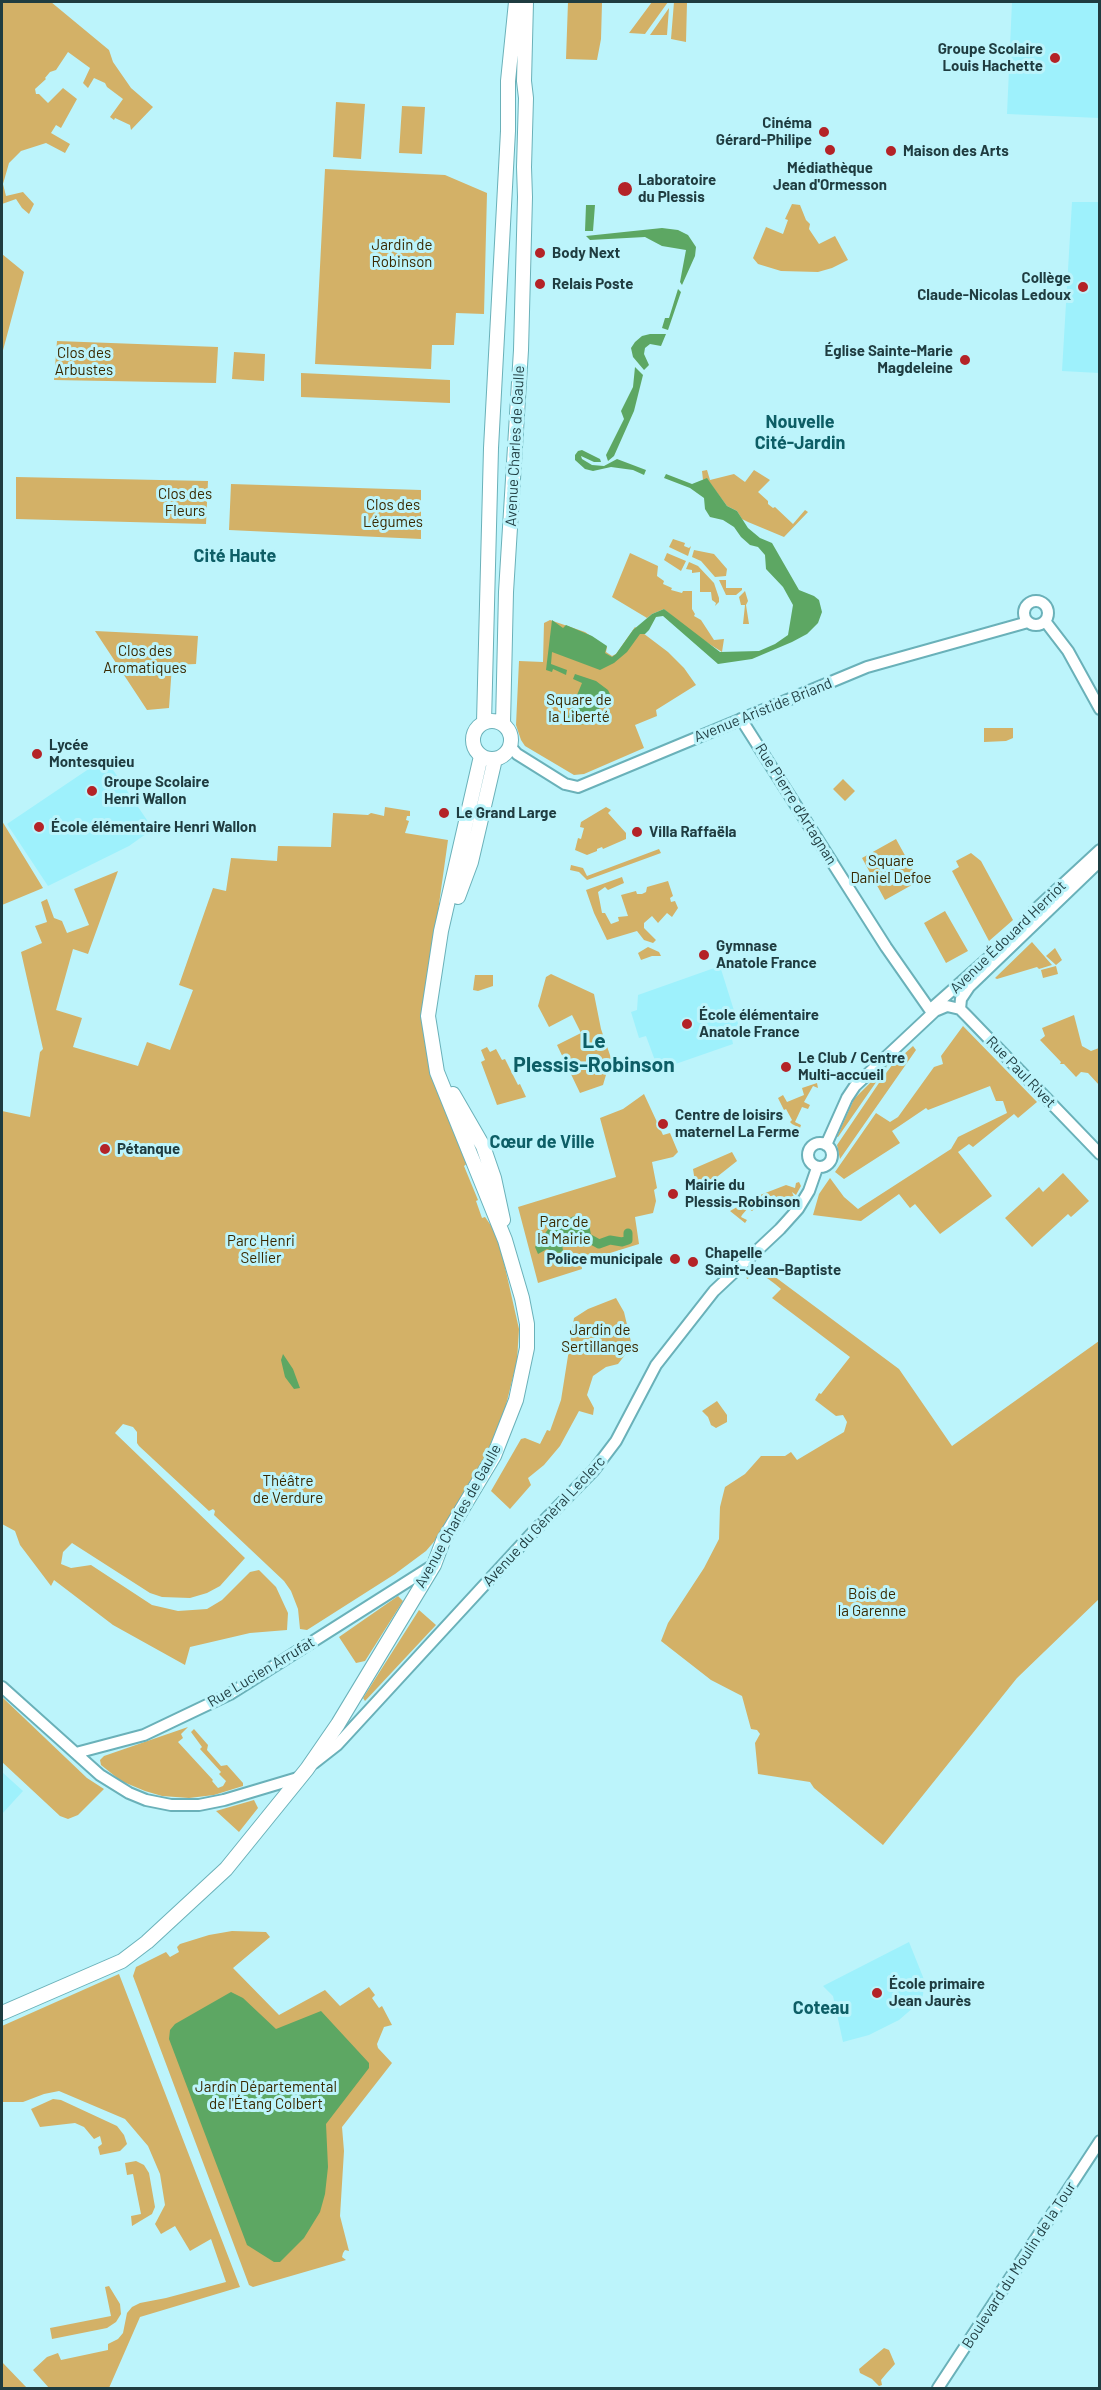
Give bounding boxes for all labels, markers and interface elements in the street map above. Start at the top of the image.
place label: Groupe Scolaire Louis Hachette [938,40,1043,75]
marker: Groupe Scolaire Louis Hachette [1048,51,1062,65]
place label: Cinéma Gérard-Philipe [716,114,812,149]
marker: Cinéma Gérard-Philipe [817,125,831,139]
place label: Maison des Arts [903,142,1009,160]
marker: Médiathèque Jean d'Ormesson [823,143,837,157]
marker: Maison des Arts [884,144,898,158]
place label: Médiathèque Jean d'Ormesson [773,159,887,194]
place label: Laboratoire du Plessis [638,171,716,206]
marker: Laboratoire du Plessis [616,180,634,198]
park label: Jardin de Robinson [372,236,432,271]
place label: Body Next [552,244,620,262]
marker: Body Next [533,246,547,260]
place label: Collège Claude-Nicolas Ledoux [917,269,1071,304]
place label: Relais Poste [552,275,633,293]
marker: Relais Poste [533,277,547,291]
marker: Collège Claude-Nicolas Ledoux [1076,280,1090,294]
place label: Église Sainte-Marie Magdeleine [825,342,953,377]
park label: Clos des Arbustes [55,344,113,379]
marker: Église Sainte-Marie Magdeleine [958,353,972,367]
street label: Avenue Charles de Gaulle [502,365,528,527]
district label: Nouvelle Cité-Jardin [755,411,845,454]
park label: Clos des Fleurs [158,485,212,520]
park label: Clos des Légumes [363,496,423,531]
district label: Cité Haute [194,545,276,567]
park label: Clos des Aromatiques [103,642,187,677]
street label: Avenue Aristide Briand [691,674,835,746]
park label: Square de la Liberté [546,691,612,726]
place label: Lycée Montesquieu [49,736,134,771]
street label: Rue Pierre d'Artagnan [751,740,841,868]
marker: Lycée Montesquieu [30,747,44,761]
place label: Groupe Scolaire Henri Wallon [104,773,209,808]
marker: Groupe Scolaire Henri Wallon [85,784,99,798]
place label: Le Grand Large [456,804,557,822]
marker: Le Grand Large [437,806,451,820]
place label: École élémentaire Henri Wallon [51,818,256,836]
marker: École élémentaire Henri Wallon [32,820,46,834]
place label: Villa Raffaëla [649,823,737,841]
marker: Villa Raffaëla [630,825,644,839]
park label: Square Daniel Defoe [850,852,932,887]
street label: Avenue Édouard Herriot [946,877,1070,997]
place label: Gymnase Anatole France [716,937,817,972]
marker: Gymnase Anatole France [697,948,711,962]
place label: École élémentaire Anatole France [699,1006,819,1041]
marker: École élémentaire Anatole France [680,1017,694,1031]
district label: Le Plessis-Robinson [513,1028,675,1078]
street label: Rue Paul Rivet [982,1033,1060,1111]
place label: Le Club / Centre Multi-accueil [798,1049,905,1084]
marker: Le Club / Centre Multi-accueil [779,1060,793,1074]
place label: Centre de loisirs maternel La Ferme [675,1106,799,1141]
marker: Centre de loisirs maternel La Ferme [656,1117,670,1131]
district label: Cœur de Ville [490,1131,594,1153]
place label: Pétanque [117,1140,180,1158]
marker: Pétanque [98,1142,112,1156]
place label: Mairie du Plessis-Robinson [685,1176,800,1211]
marker: Mairie du Plessis-Robinson [666,1187,680,1201]
park label: Parc de la Mairie [537,1213,591,1248]
park label: Parc Henri Sellier [227,1232,295,1267]
place label: Chapelle Saint-Jean-Baptiste [705,1244,841,1279]
place label: Police municipale [547,1250,663,1268]
marker: Police municipale [668,1252,682,1266]
marker: Chapelle Saint-Jean-Baptiste [686,1255,700,1269]
park label: Jardin de Sertillanges [561,1321,639,1356]
street label: Avenue Charles de Gaulle [411,1441,505,1591]
street label: Avenue du Général Leclerc [479,1452,609,1590]
park label: Théâtre de Verdure [253,1472,323,1507]
park label: Bois de la Garenne [838,1585,906,1620]
street label: Rue Lucien Arrufat [204,1633,318,1711]
place label: École primaire Jean Jaurès [889,1975,985,2010]
marker: École primaire Jean Jaurès [870,1986,884,2000]
district label: Coteau [793,1997,849,2019]
park label: Jardin Départemental de l'Étang Colbert [195,2078,337,2113]
street label: Boulevard du Moulin de la Tour [958,2178,1080,2352]

